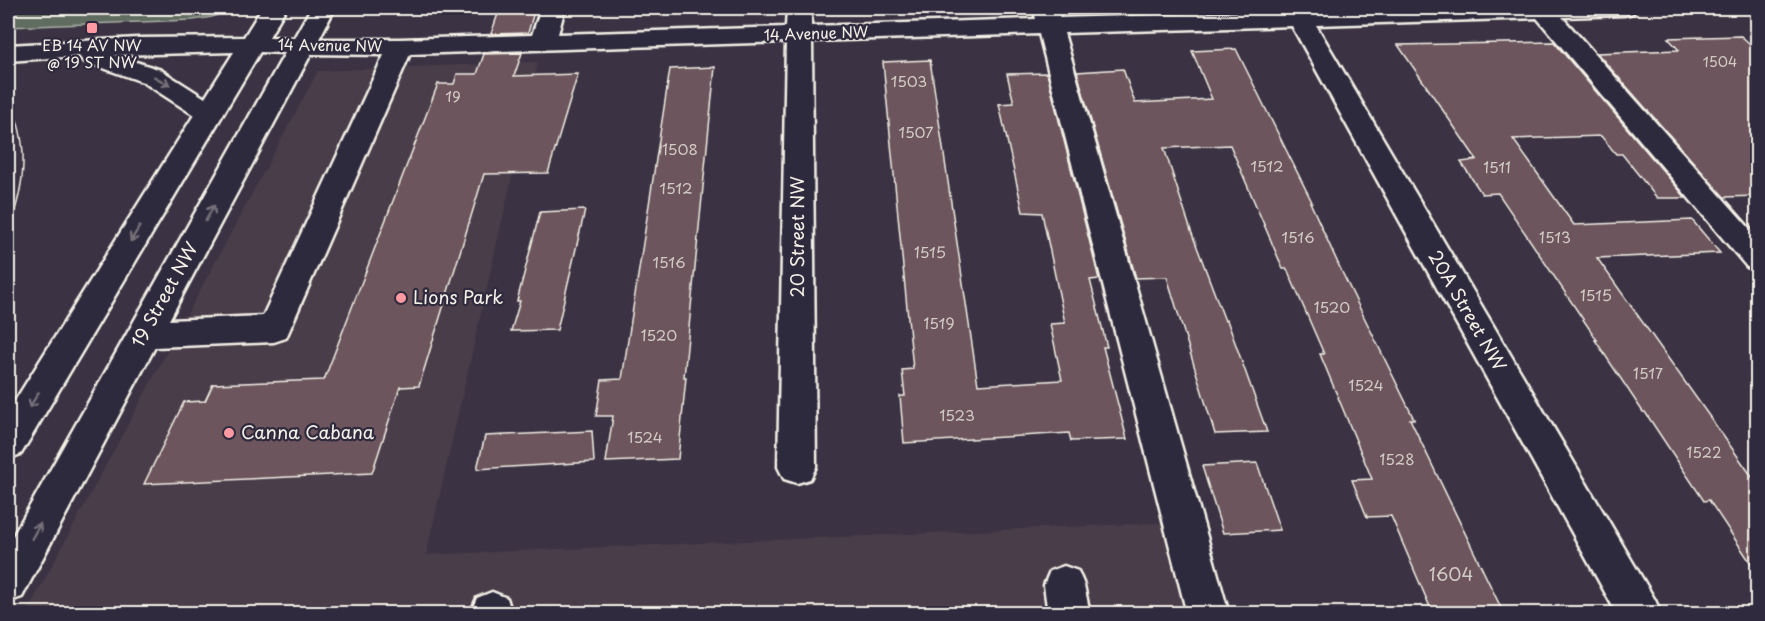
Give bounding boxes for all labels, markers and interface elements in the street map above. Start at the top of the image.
street label: 14 Avenue NW [763,19,869,46]
marker: EB 14 AV NW @ 19 ST NW [85,21,99,35]
street label: 14 Avenue NW [278,32,383,57]
place label: EB 14 AV NW @ 19 ST NW [42,33,142,73]
house number: 1504 [1703,51,1737,72]
house number: 1503 [891,69,927,92]
one-way arrow [153,75,170,87]
house number: 19 [445,84,461,107]
house number: 1507 [898,120,934,143]
house number: 1508 [662,137,698,160]
house number: 1512 [1250,154,1284,177]
house number: 1511 [1483,155,1511,178]
house number: 1512 [659,176,693,199]
street label: 20 Street NW [783,176,810,298]
one-way arrow [204,205,216,222]
one-way arrow [129,225,141,242]
house number: 1516 [1281,225,1315,248]
house number: 1513 [1539,225,1571,248]
street label: 19 Street NW [124,237,204,352]
house number: 1515 [914,240,946,263]
street label: 20A Street NW [1423,245,1514,376]
house number: 1516 [652,250,686,273]
place label: Lions Park [413,283,503,310]
house number: 1515 [1580,283,1612,306]
marker: Lions Park [394,291,408,305]
house number: 1520 [1314,295,1350,318]
house number: 1519 [923,311,955,334]
house number: 1520 [641,323,677,346]
house number: 1517 [1633,361,1663,384]
house number: 1524 [1348,373,1384,396]
one-way arrow [27,391,39,408]
house number: 1523 [939,403,975,426]
place label: Canna Cabana [241,418,375,445]
house number: 1524 [627,425,663,448]
marker: Canna Cabana [222,426,236,440]
house number: 1522 [1686,440,1722,463]
house number: 1528 [1380,447,1414,470]
one-way arrow [31,523,42,541]
house number: 1604 [1429,560,1473,587]

